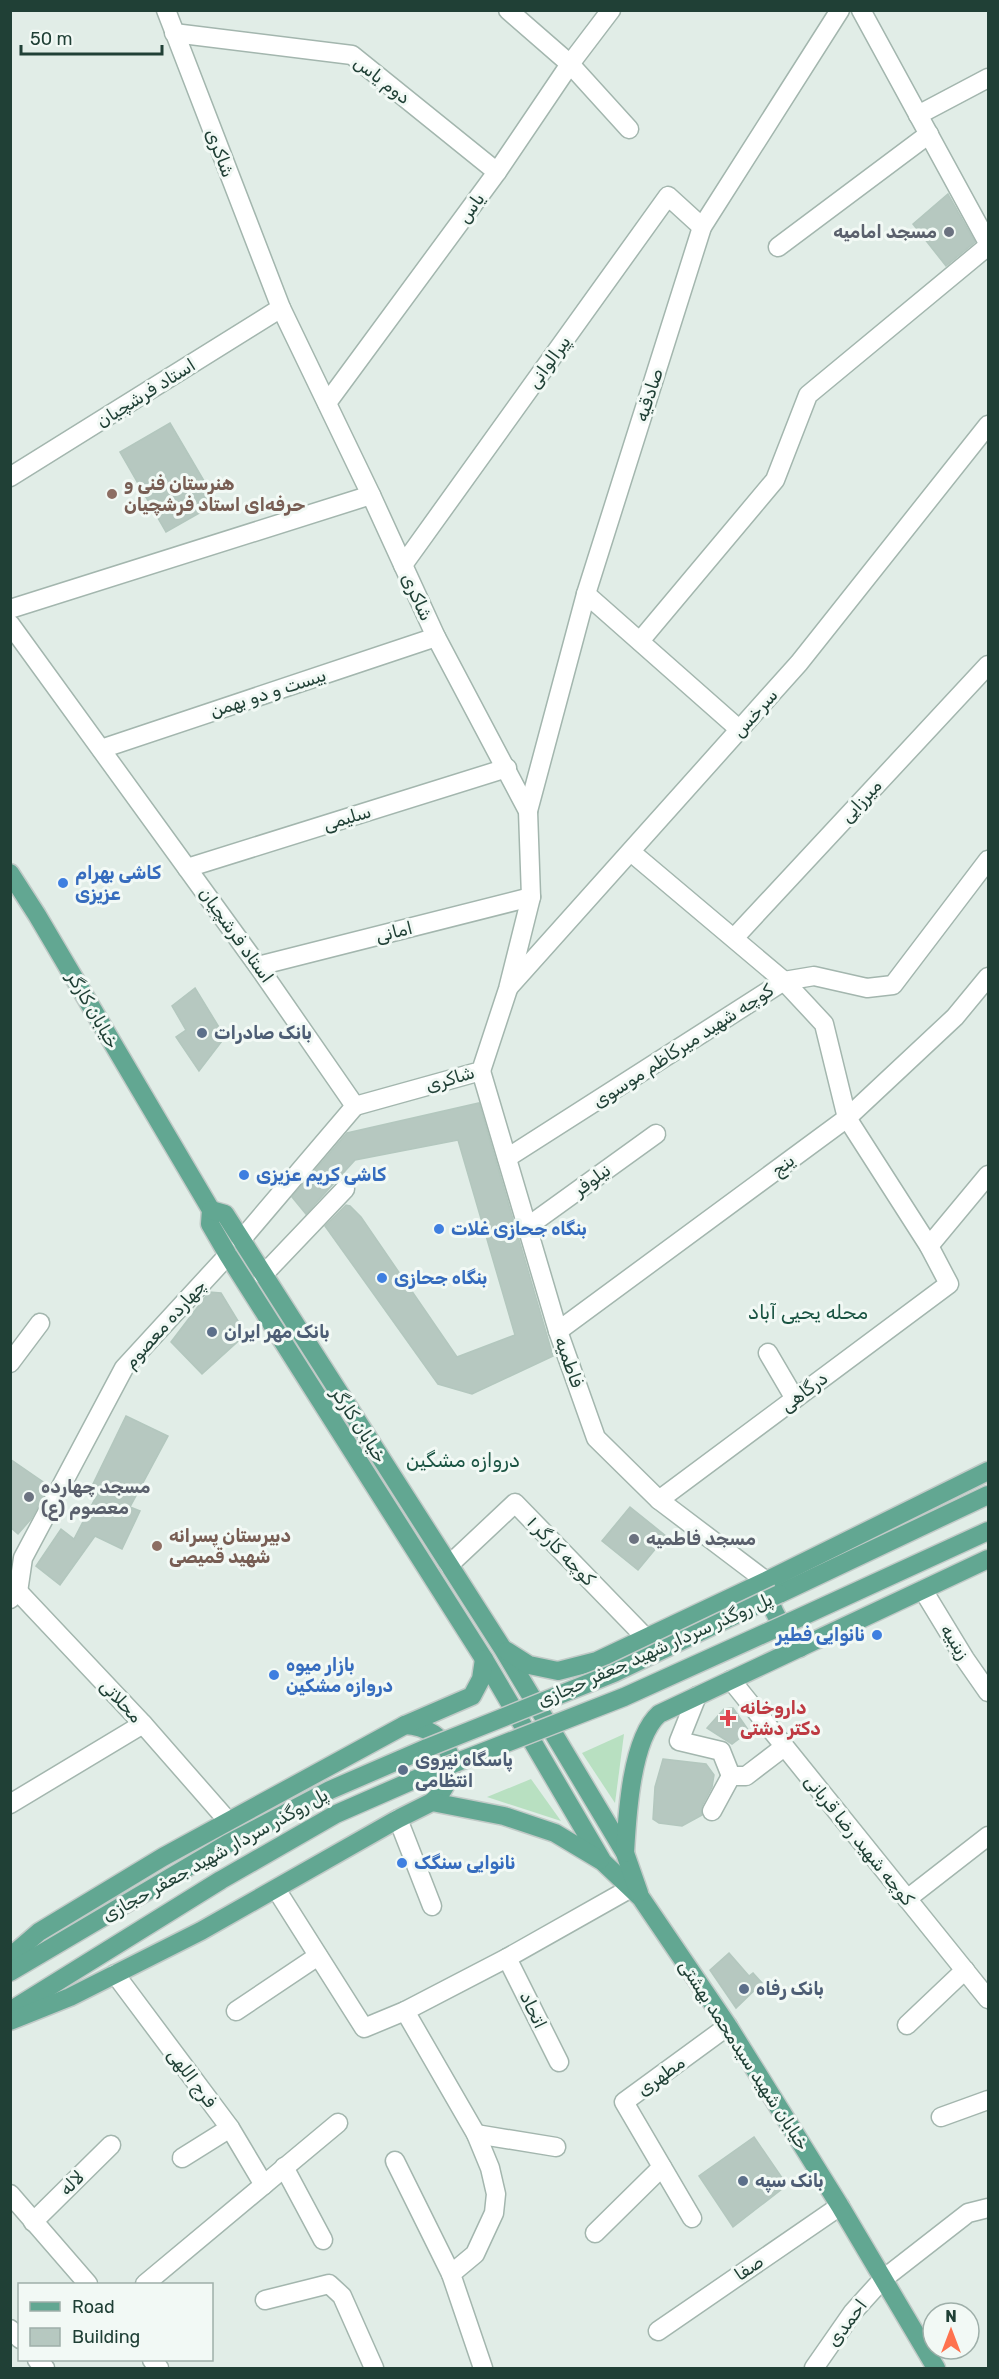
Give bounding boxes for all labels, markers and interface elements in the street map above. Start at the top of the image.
scale bar [21,18,162,56]
text: 50 m [30,28,73,50]
street label: دوم یاس [349,51,415,109]
street label: شاکری [201,126,239,180]
street label: یاس [453,188,489,227]
place label: مسجد امامیه [833,221,937,243]
marker: مسجد امامیه [942,225,956,239]
street label: پیرالوانی [523,331,576,393]
street label: استاد فرشچیان [92,354,200,432]
street label: صادقیه [630,366,668,424]
place label: هنرستان فنی و حرفه‌ای استاد فرشچیان [124,473,306,516]
marker: هنرستان فنی و حرفه‌ای استاد فرشچیان [105,487,119,501]
street label: شاکری [396,570,438,624]
street label: بیست و دو بهمن [207,664,329,722]
street label: سرخس [728,684,782,742]
street label: میرزایی [836,775,886,827]
street label: سلیمی [320,800,374,836]
place label: کاشی بهرام عزیزی [75,862,161,905]
marker: کاشی بهرام عزیزی [56,876,70,890]
street label: استاد فرشچیان [194,883,278,987]
street label: امانی [373,917,415,947]
street label: خیابان کارگر [62,967,124,1052]
street label: کوچه شهید میرکاظم موسوی [588,979,778,1114]
place label: بانک صادرات [214,1022,312,1044]
marker: بانک صادرات [195,1026,209,1040]
street label: شاکری [423,1061,477,1097]
street label: ینج [767,1149,800,1182]
street label: نیلوفر [568,1159,615,1202]
place label: کاشی کریم عزیزی [256,1164,386,1187]
marker: کاشی کریم عزیزی [237,1168,251,1182]
place label: بنگاه جحازی غلات [451,1218,587,1240]
marker: بنگاه جحازی غلات [432,1222,446,1236]
place label: بنگاه جحازی [394,1267,488,1289]
marker: بنگاه جحازی [375,1271,389,1285]
street label: چهارده معصوم [119,1275,211,1373]
district label: محله یحیی آباد [748,1300,868,1324]
place label: بانک مهر ایران [224,1321,330,1343]
marker: بانک مهر ایران [205,1325,219,1339]
street label: فاطمیه [550,1334,588,1390]
street label: درگاهی [776,1367,832,1417]
street label: خیابان کارگر [326,1382,391,1467]
district label: دروازه مشگین [406,1448,520,1472]
place label: مسجد چهارده معصوم (ع) [41,1476,150,1521]
marker: مسجد چهارده معصوم (ع) [22,1490,36,1504]
street label: کوچه کارگر ۱ [522,1512,600,1590]
place label: دبیرستان پسرانه شهید قمیصی [169,1525,291,1568]
place label: مسجد فاطمیه [646,1528,756,1550]
marker: مسجد فاطمیه [627,1532,641,1546]
marker: دبیرستان پسرانه شهید قمیصی [150,1539,164,1553]
street label: پل روگذر سردار شهید جعفر حجازی [534,1588,776,1713]
street label: زینبیه [936,1620,974,1664]
place label: نانوایی فطیر [775,1624,865,1646]
marker: نانوایی فطیر [870,1628,884,1642]
place label: بازار میوه دروازه مشکین [286,1654,393,1697]
marker: بازار میوه دروازه مشکین [267,1668,281,1682]
street label: محلاتی [95,1675,147,1727]
place label: داروخانه دکتر دشتی [740,1697,821,1740]
marker: داروخانه دکتر دشتی [721,1711,735,1725]
place label: پاسگاه نیروی انتظامی [415,1749,513,1792]
marker: پاسگاه نیروی انتظامی [396,1763,410,1777]
street label: کوچه شهید رضا قربانی [799,1770,919,1910]
street label: پل روگذر سردار شهید جعفر حجازی [98,1784,332,1927]
place label: نانوایی سنگک [414,1852,515,1874]
marker: نانوایی سنگک [395,1856,409,1870]
street label: خیابان شهید سیدمحمد بهشتی [674,1956,814,2154]
place label: بانک رفاه [756,1978,824,2000]
marker: بانک رفاه [737,1982,751,1996]
street label: اتحاد [515,1988,551,2032]
street label: فرج اللهی [162,2044,221,2113]
street label: مطهری [633,2051,689,2101]
street label: لاله [55,2166,89,2200]
place label: بانک سپه [755,2170,824,2193]
marker: بانک سپه [736,2174,750,2188]
street label: صفا [730,2250,768,2286]
legend [18,2283,213,2361]
street label: احمدی [822,2295,872,2351]
text: Road [72,2296,115,2318]
north arrow [921,2301,981,2361]
text: N [945,2307,957,2326]
text: Building [72,2326,140,2348]

